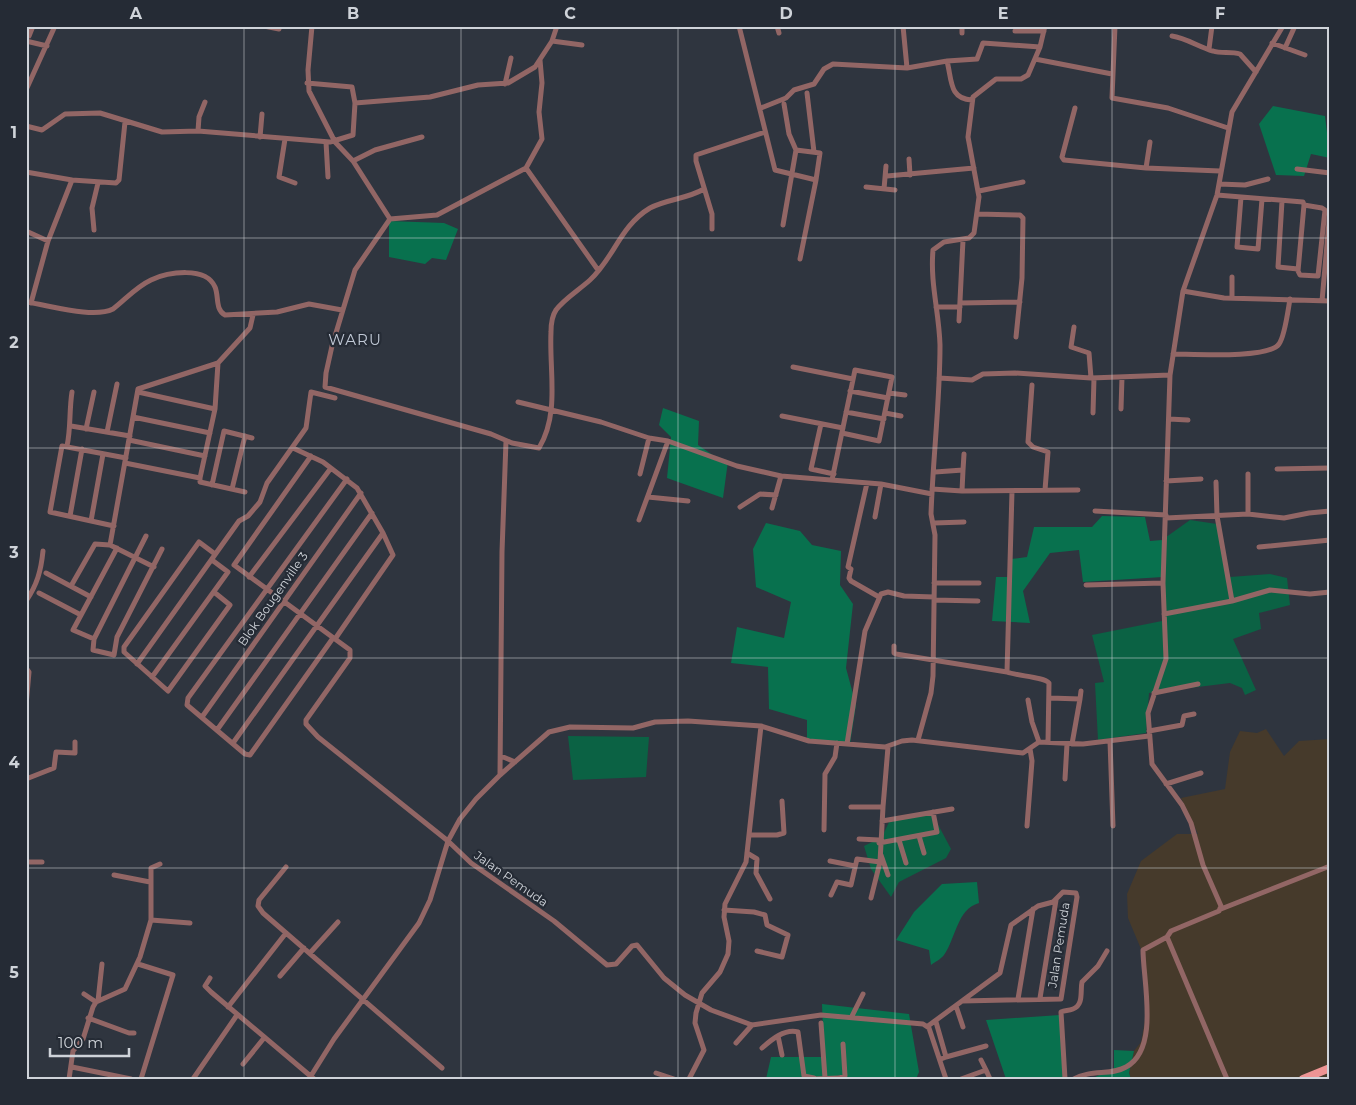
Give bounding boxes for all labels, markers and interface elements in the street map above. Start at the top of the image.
text: A [129,4,143,23]
text: B [347,4,359,23]
text: C [564,4,576,23]
text: D [779,4,793,23]
text: E [998,4,1008,23]
text: F [1215,4,1225,23]
text: 1 [11,123,17,142]
district label: WARU [328,330,382,349]
text: 2 [9,333,19,352]
text: 3 [8,543,19,562]
street label: Blok Bougenville 3 [234,549,311,649]
text: 4 [8,753,20,772]
street label: Jalan Pemuda [471,847,551,910]
street label: Jalan Pemuda [1044,901,1073,990]
text: 5 [9,963,19,982]
scale bar [50,1025,129,1057]
text: 100 m [58,1033,103,1052]

